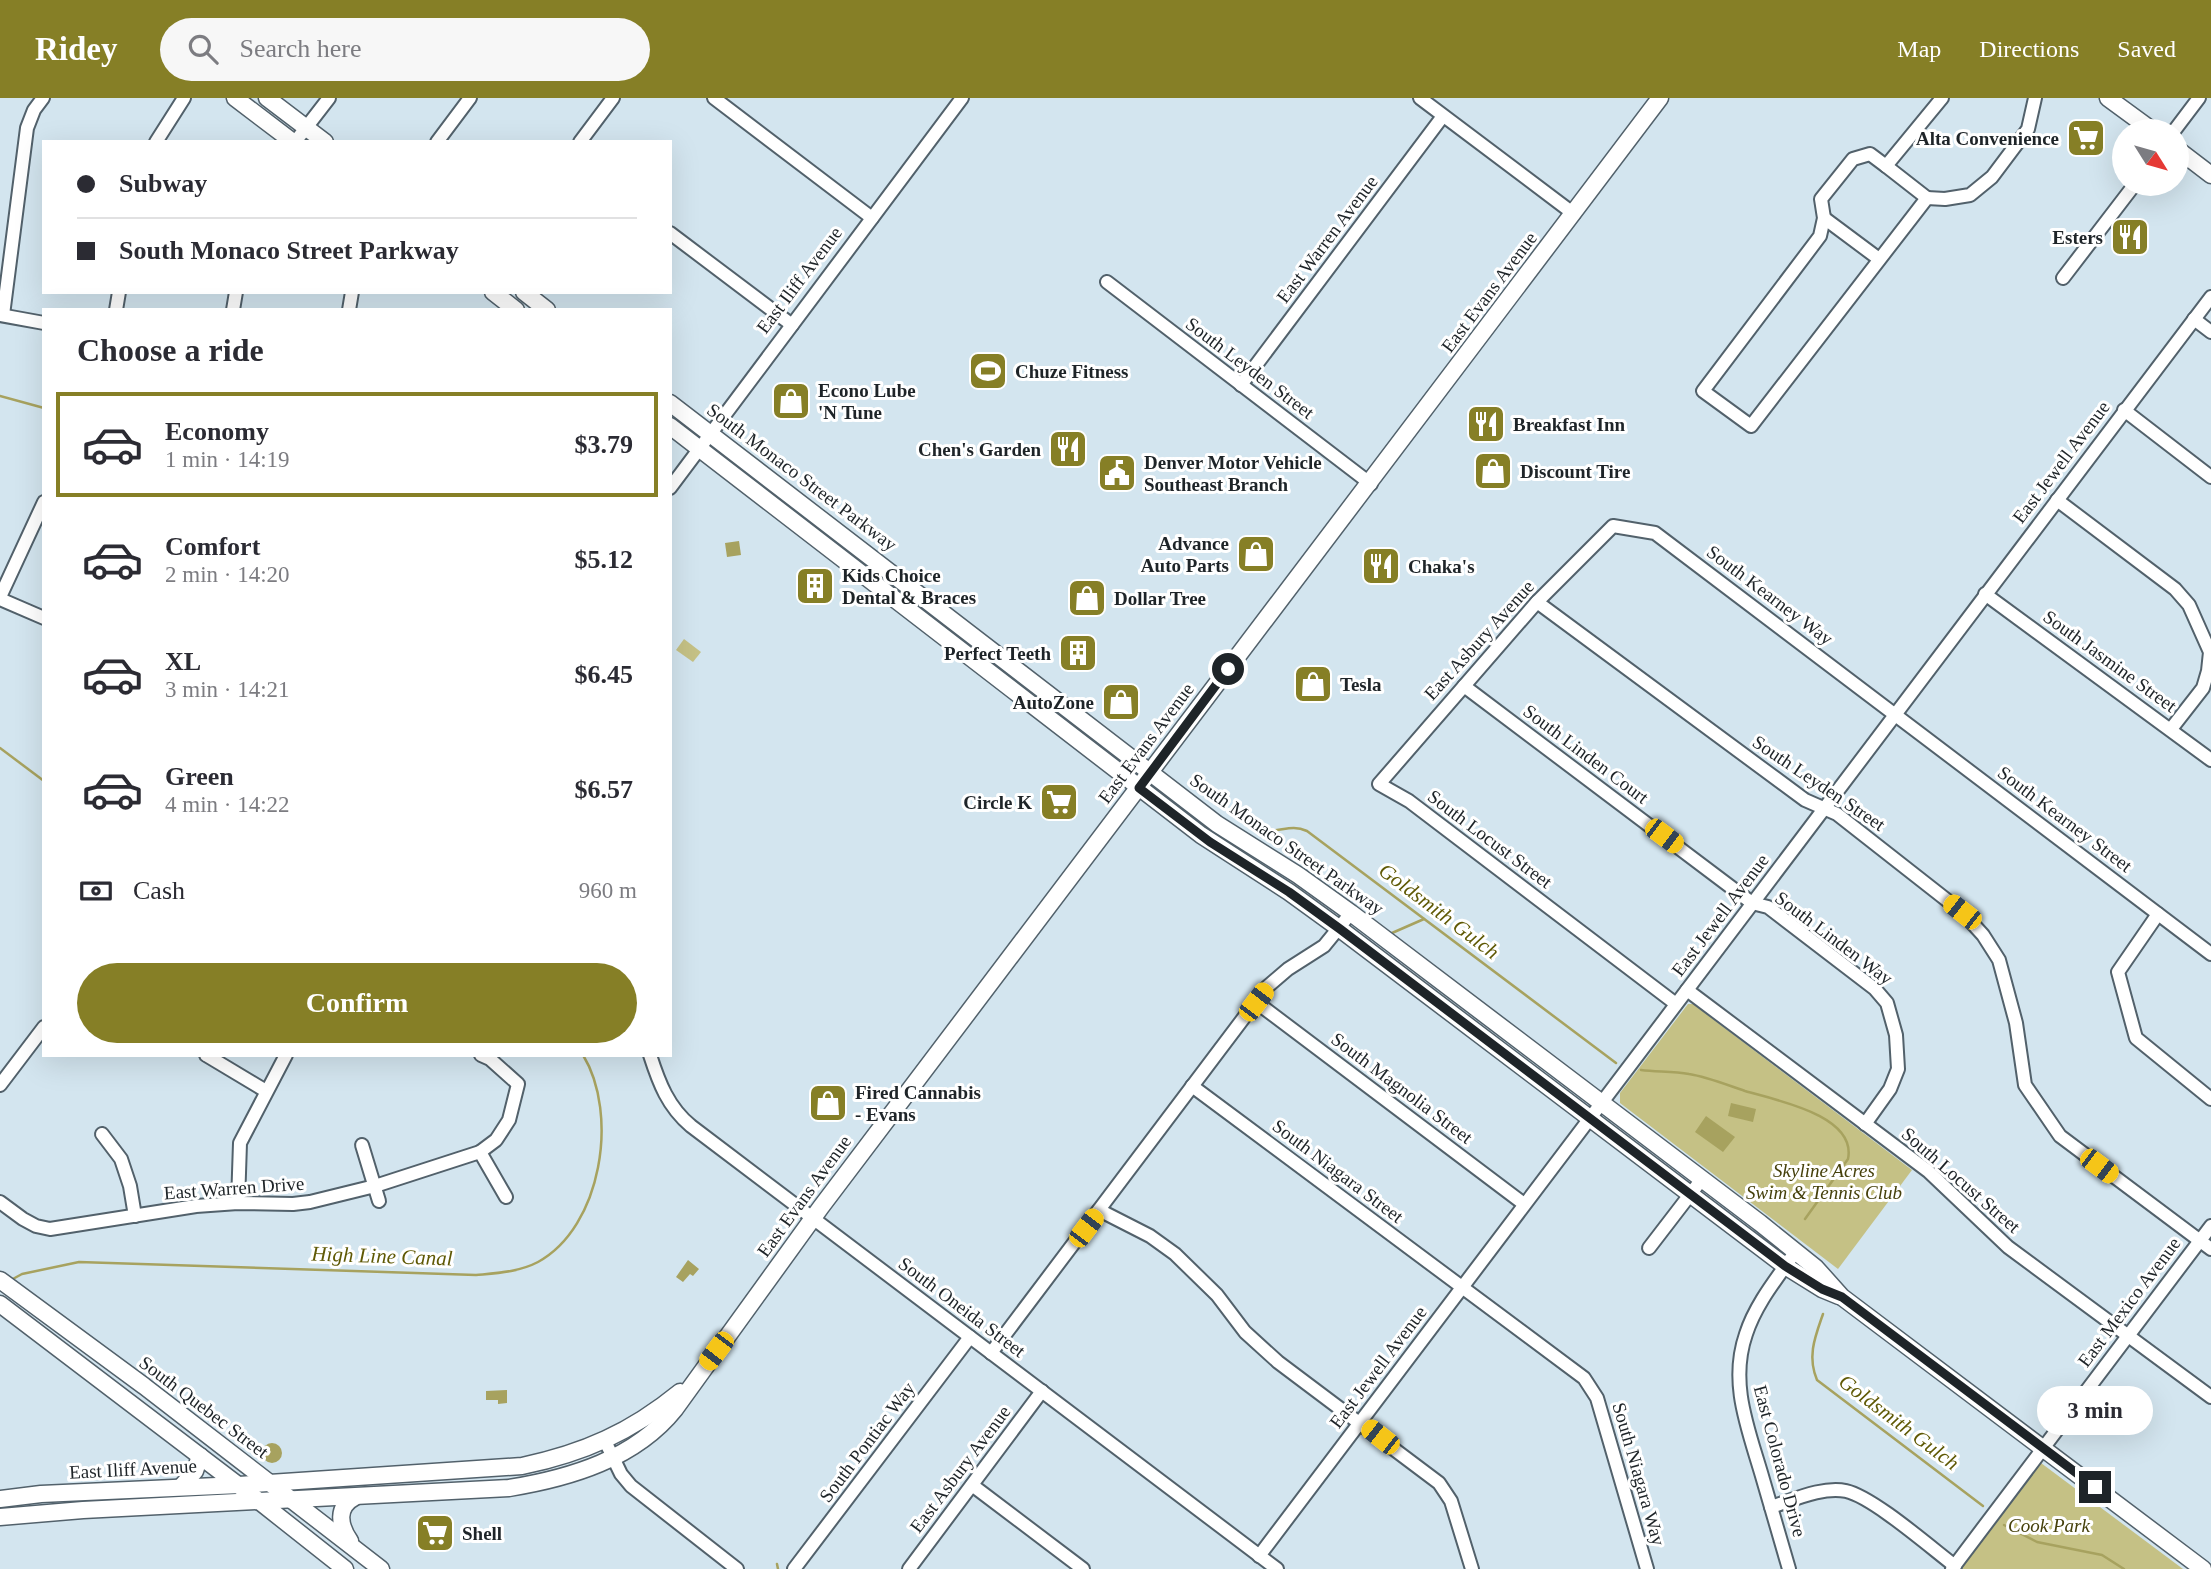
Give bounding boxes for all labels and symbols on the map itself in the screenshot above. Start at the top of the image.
supermarket icon: Alta Convenience [2065,117,2107,159]
north arrow [2112,119,2189,196]
place label: Alta Convenience [1916,128,2059,149]
street label: East Warren Avenue [1272,171,1382,307]
restaurant icon: Esters [2109,216,2151,258]
street label: East Iliff Avenue [752,223,846,337]
place label: Esters [2052,227,2103,248]
street label: East Evans Avenue [1437,228,1541,356]
street label: South Leyden Street [1182,313,1319,423]
sports icon: Chuze Fitness [967,350,1009,392]
place label: Chuze Fitness [1015,361,1128,382]
shop icon: Econo Lube 'N Tune [770,380,812,422]
place label: Econo Lube 'N Tune [818,380,916,423]
street label: East Jewell Avenue [2008,397,2114,527]
street label: South Monaco Street Parkway [703,399,901,555]
restaurant icon: Breakfast Inn [1465,403,1507,445]
place label: Breakfast Inn [1513,414,1626,435]
restaurant icon: Chen's Garden [1047,428,1089,470]
place label: Chen's Garden [918,439,1041,460]
shop icon: Discount Tire [1472,450,1514,492]
public building icon: Denver Motor Vehicle Southeast Branch [1096,452,1138,494]
place label: Denver Motor Vehicle Southeast Branch [1144,452,1322,495]
place label: Discount Tire [1520,461,1630,482]
place label: Advance Auto Parts [1141,533,1229,576]
shop icon: Advance Auto Parts [1235,533,1277,575]
street label: South Kearney Way [1703,541,1837,649]
restaurant icon: Chaka's [1360,545,1402,587]
place label: Chaka's [1408,556,1475,577]
building icon: Kids Choice Dental & Braces [794,565,836,607]
place label: Kids Choice Dental & Braces [842,565,976,608]
street label: East Asbury Avenue [1420,576,1538,704]
shop icon: Dollar Tree [1066,577,1108,619]
place label: Dollar Tree [1114,588,1206,609]
street label: South Jasmine Street [2039,606,2181,717]
building icon: Perfect Teeth [1057,632,1099,674]
place label: Perfect Teeth [944,643,1051,664]
route start [1212,653,1244,685]
shop icon: Tesla [1292,663,1334,705]
place label: Tesla [1340,674,1382,695]
street label: East Evans Avenue [1094,679,1198,807]
shop icon: AutoZone [1100,681,1142,723]
place label: AutoZone [1013,692,1094,713]
street label: South Linden Court [1519,700,1653,808]
street label: South Leyden Street [1749,731,1890,835]
street label: South Kearney Street [1994,762,2137,877]
street label: South Monaco Street Parkway [1186,769,1388,919]
supermarket icon: Circle K [1038,781,1080,823]
street label: South Locust Street [1424,786,1557,893]
place label: Circle K [963,792,1032,813]
car [1641,815,1688,857]
street label: East Jewell Avenue [1667,850,1773,980]
water label: Goldsmith Gulch [1374,858,1504,964]
street label: South Linden Way [1771,887,1897,989]
car [1939,891,1986,933]
car [1235,979,1278,1025]
street label: South Magnolia Street [1327,1028,1477,1148]
shop icon: Fired Cannabis - Evans [807,1082,849,1124]
place label: Fired Cannabis - Evans [855,1082,981,1125]
street label: South Niagara Street [1268,1115,1408,1227]
street label: South Locust Street [1898,1123,2025,1238]
street label: East Evans Avenue [753,1131,855,1261]
car [2076,1145,2123,1187]
park label: Skyline Acres Swim & Tennis Club [1746,1160,1902,1203]
street label: East Warren Drive [163,1173,305,1203]
car [1065,1205,1108,1251]
street label: East Mexico Avenue [2073,1233,2185,1371]
water label: High Line Canal [310,1242,453,1270]
street label: South Oneida Street [895,1253,1030,1362]
street label: East Jewell Avenue [1325,1302,1431,1432]
car [695,1328,738,1374]
street label: South Quebec Street [135,1352,273,1463]
water label: Goldsmith Gulch [1834,1369,1964,1475]
street label: South Pontiac Way [815,1377,919,1506]
street label: East Colorado Drive [1750,1383,1810,1539]
callout: 3 min [2037,1386,2153,1434]
street label: South Niagara Way [1609,1400,1670,1548]
street label: East Asbury Avenue [905,1401,1015,1537]
car [1357,1416,1404,1458]
street label: East Iliff Avenue [69,1455,197,1483]
route end [2079,1471,2111,1503]
supermarket icon: Shell [414,1512,456,1554]
park label: Cook Park [2008,1515,2090,1536]
place label: Shell [462,1523,502,1544]

